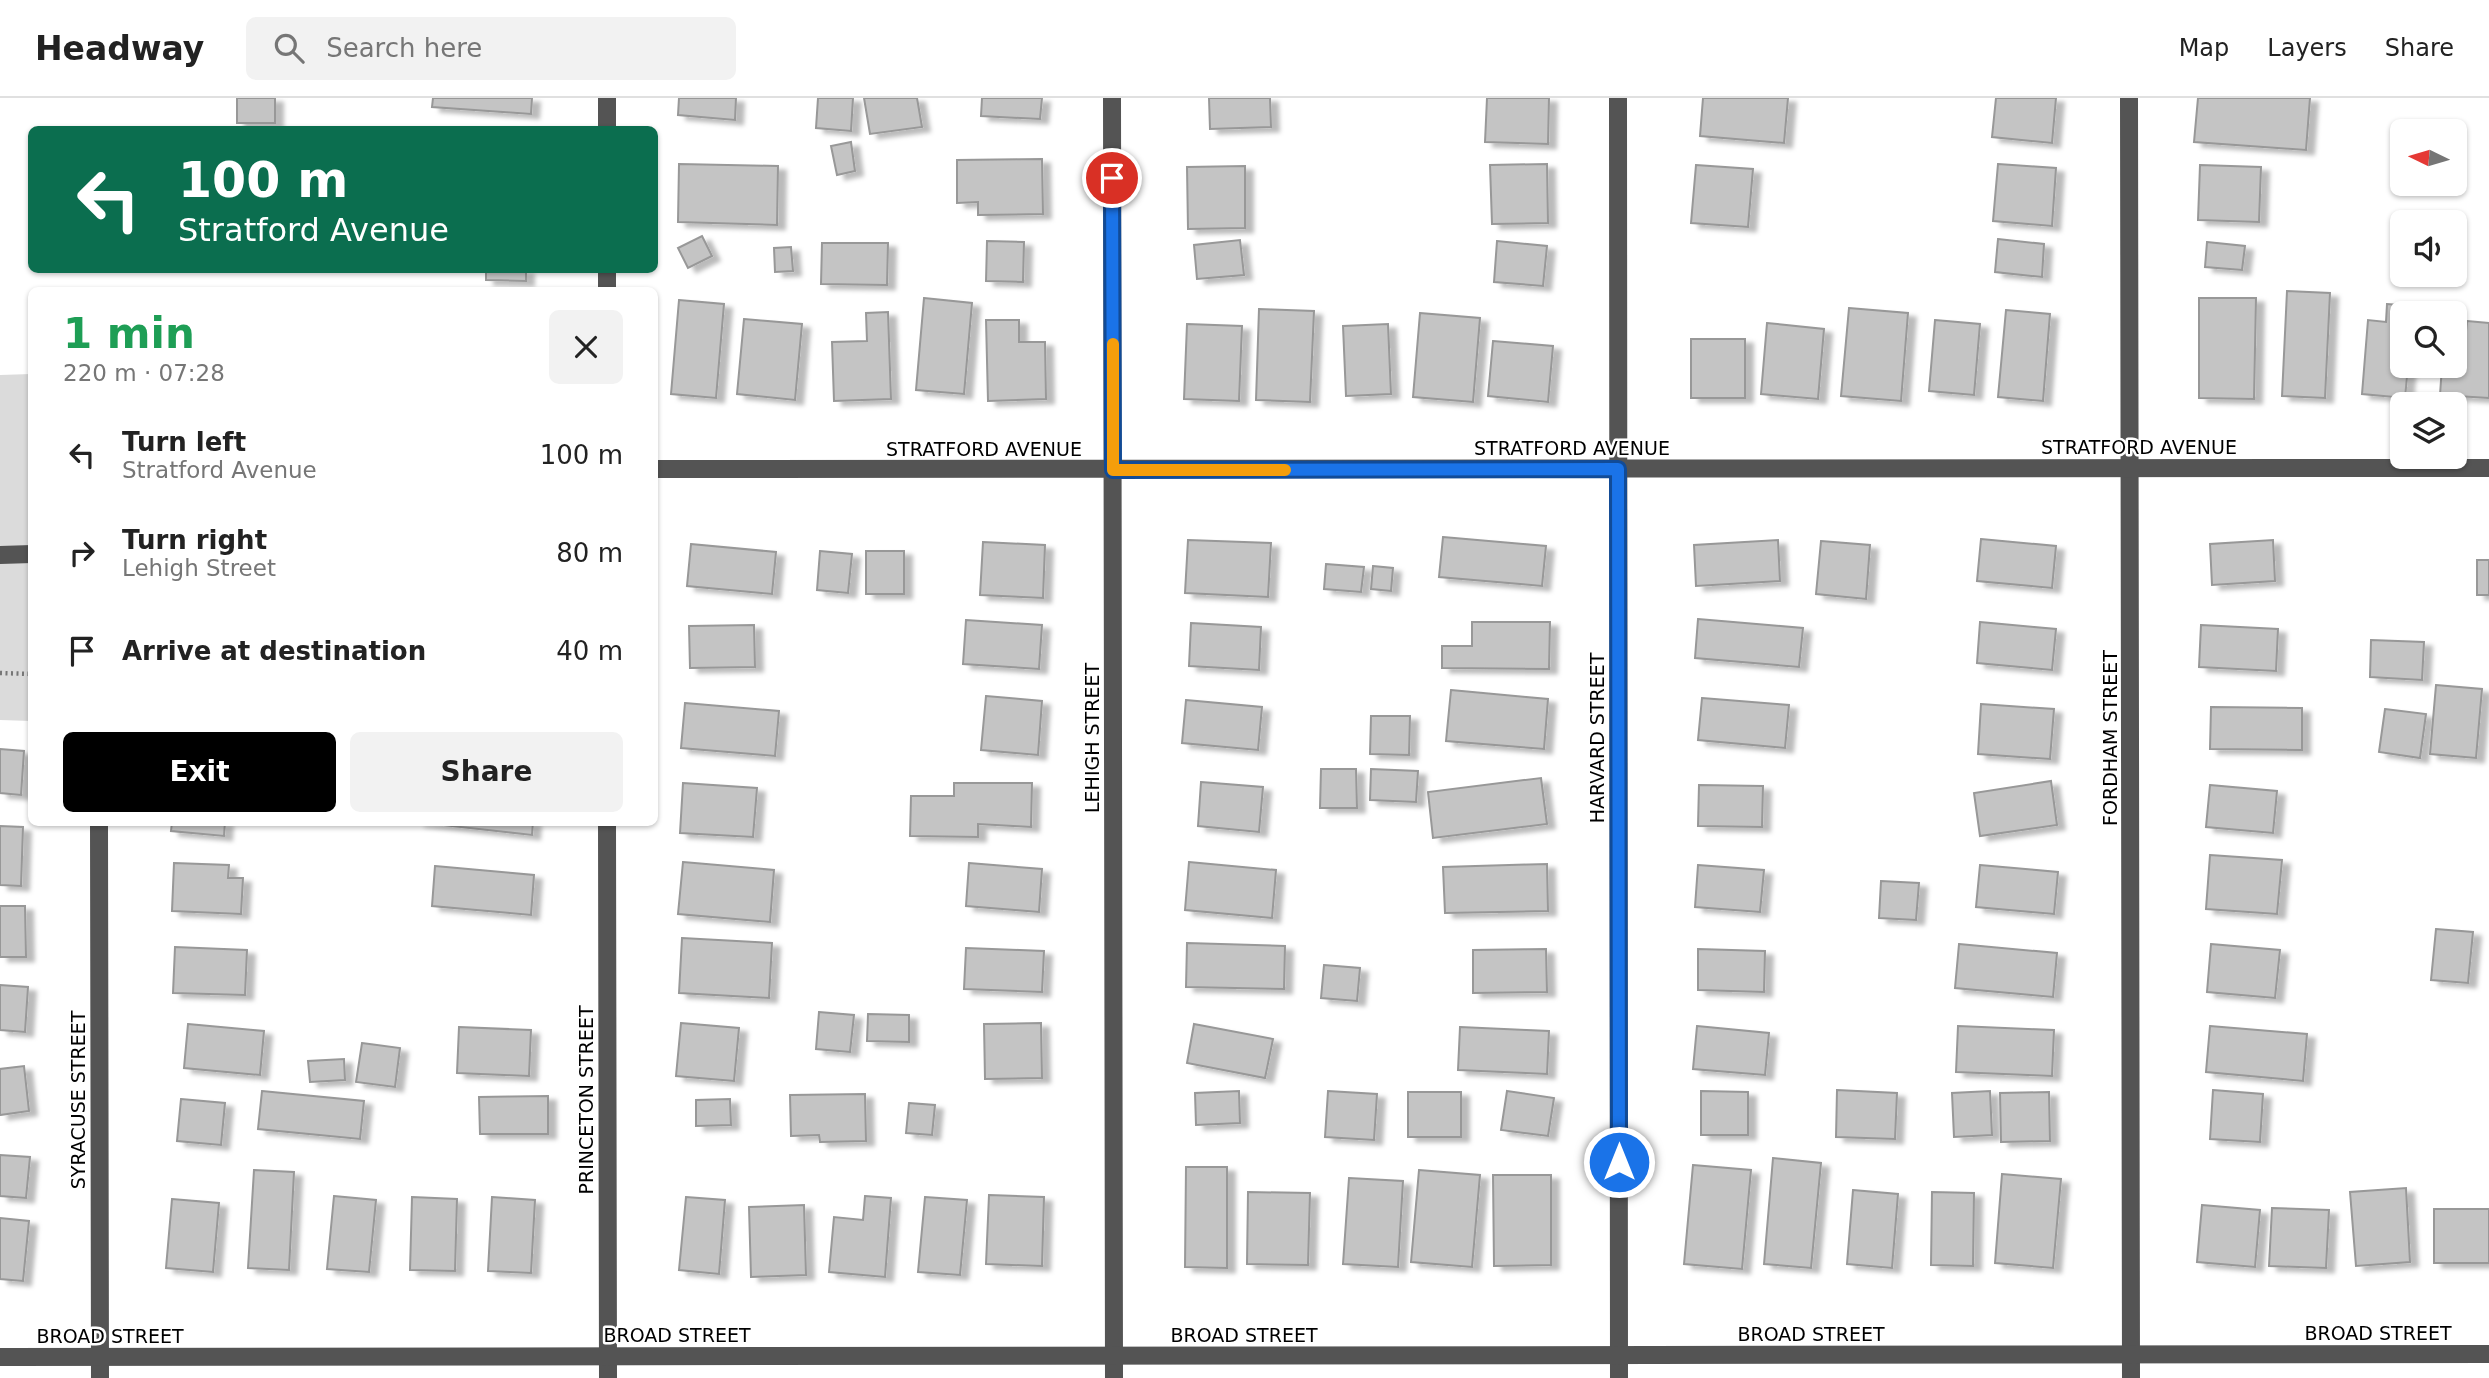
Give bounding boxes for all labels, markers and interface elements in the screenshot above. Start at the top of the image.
search box [246,17,736,80]
text: Headway [35,29,204,68]
icon: search [270,29,308,67]
text: Search here [326,33,482,63]
text: Map [2179,34,2229,62]
text: Layers [2267,34,2347,62]
text: Share [2385,34,2454,62]
north arrow [2390,119,2468,196]
map controls [2390,119,2467,469]
pin [1082,148,1142,208]
text: 100 m [178,152,348,209]
icon: left [63,154,154,245]
icon: arrive [1093,159,1131,197]
button: sound [2390,210,2467,287]
text: Stratford Avenue [178,211,449,249]
button: search [2390,301,2467,378]
text: 1 min [63,309,195,358]
button: close [549,310,623,384]
text: 220 m · 07:28 [63,360,225,386]
button: layers [2390,392,2467,469]
text: Turn left [122,427,246,457]
icon: left [63,436,101,474]
street label: STRATFORD AVENUE [2041,436,2237,458]
street label: STRATFORD AVENUE [1474,437,1670,459]
street label: STRATFORD AVENUE [886,438,1082,460]
text: 100 m [540,440,623,470]
text: Stratford Avenue [122,457,317,483]
text: Turn right [122,525,267,555]
icon: right [63,534,101,572]
text: 80 m [556,538,623,568]
text: Lehigh Street [122,555,276,581]
icon: arrive [63,632,101,670]
text: Arrive at destination [122,636,426,666]
text: 40 m [556,636,623,666]
street label: FORDHAM STREET [2099,650,2121,826]
street label: HARVARD STREET [1586,652,1608,823]
street label: LEHIGH STREET [1081,663,1103,813]
button: Exit [63,732,336,812]
button: Share [350,732,623,812]
street label: PRINCETON STREET [575,1005,597,1195]
street label: SYRACUSE STREET [67,1010,89,1189]
position arrow [1582,1125,1656,1199]
street label: BROAD STREET [2304,1322,2452,1344]
street label: BROAD STREET [1737,1323,1885,1345]
street label: BROAD STREET [603,1324,751,1346]
street label: BROAD STREET [1170,1324,1318,1346]
street label: BROAD STREET [36,1325,184,1347]

